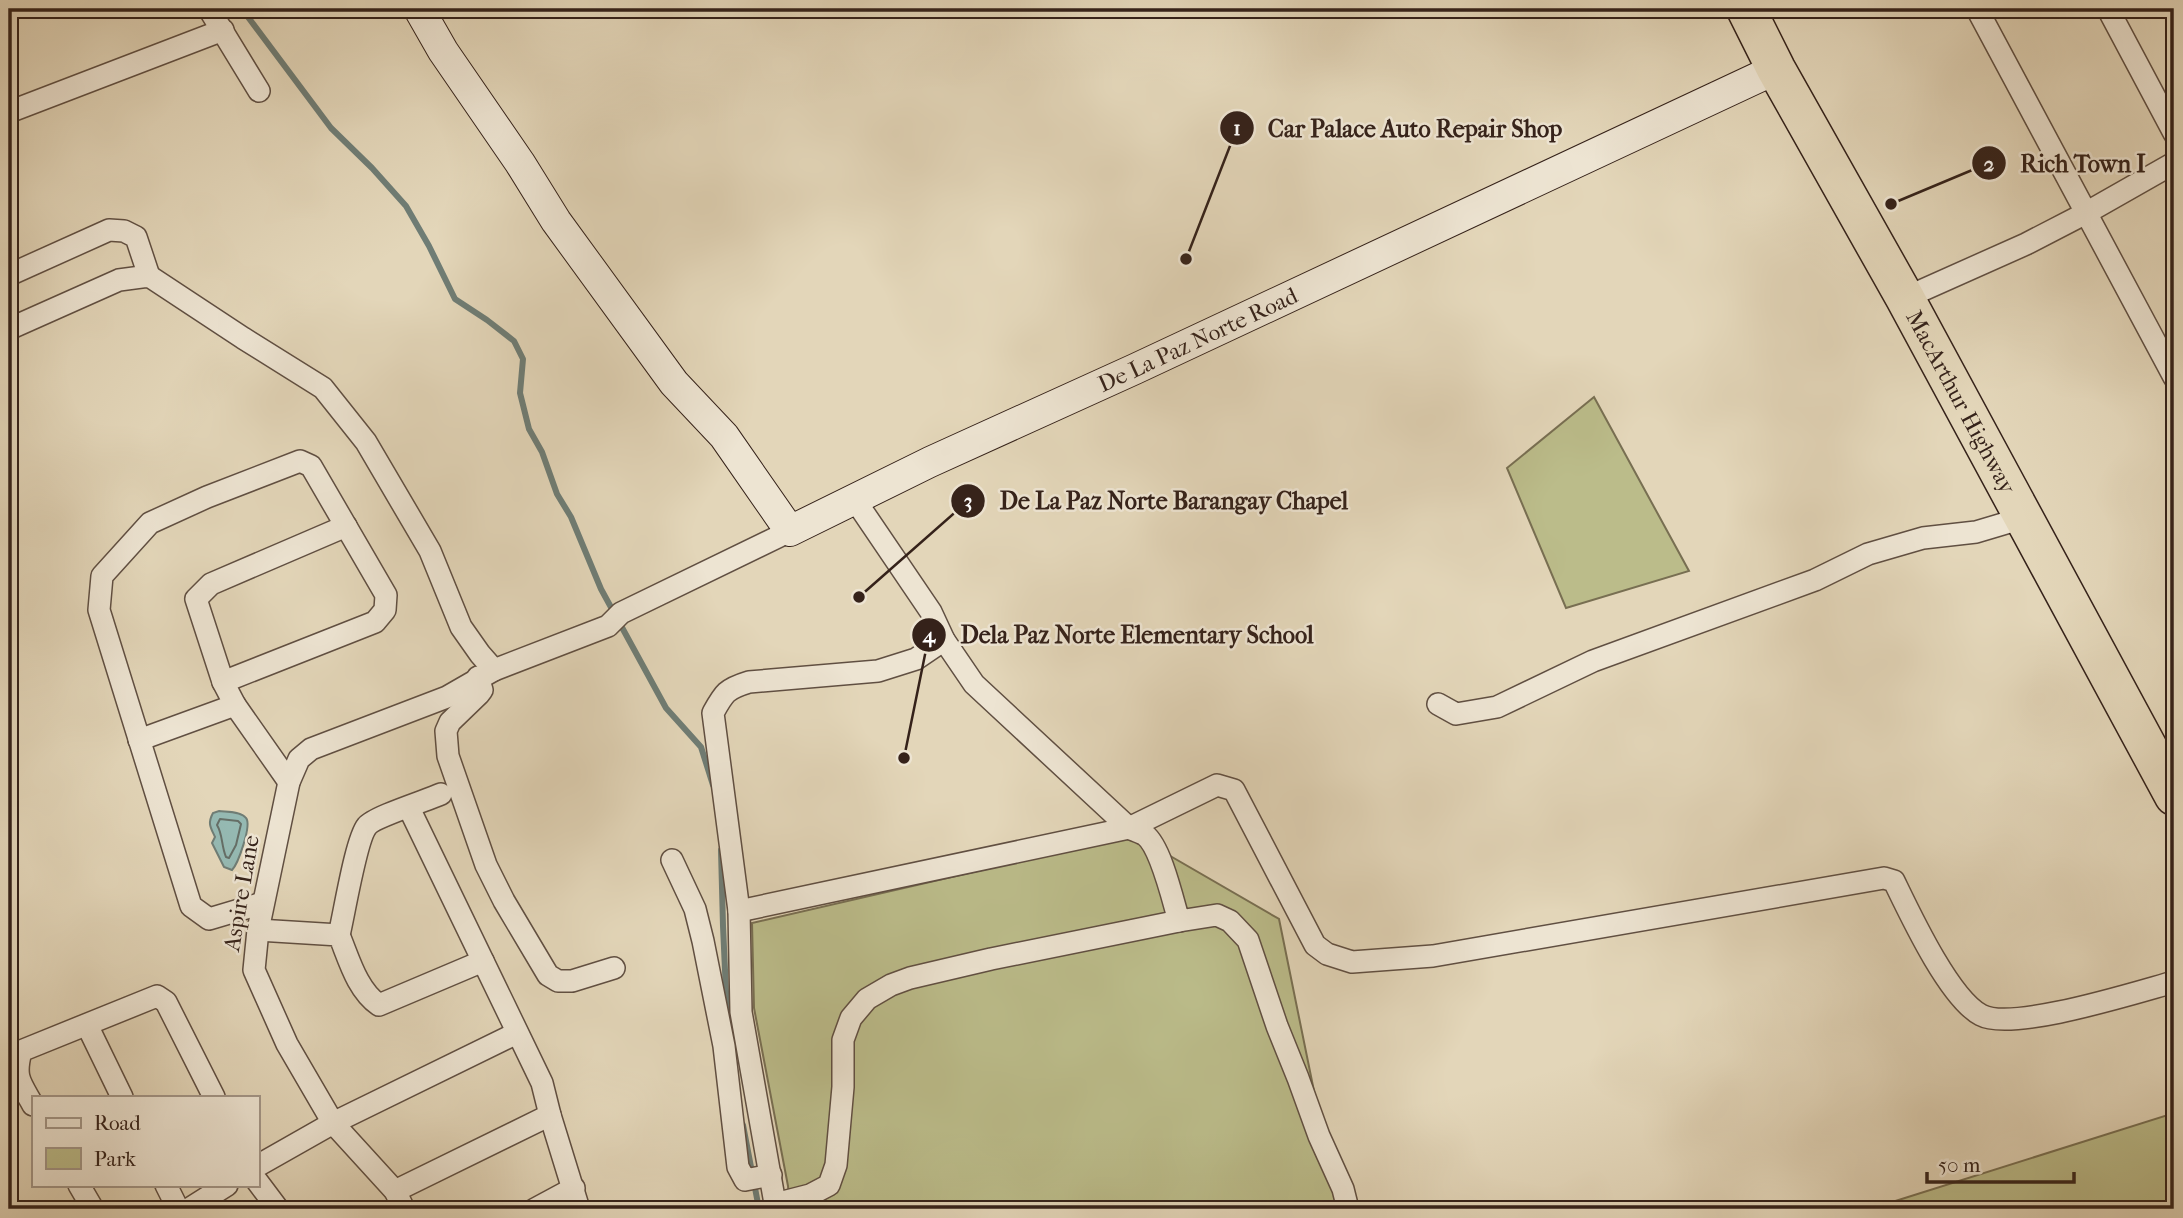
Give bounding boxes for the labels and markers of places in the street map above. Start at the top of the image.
callout: Car Palace Auto Repair Shop [1219,106,1577,151]
callout: Rich Town I [1971,141,2159,186]
callout: De La Paz Norte Barangay Chapel [951,478,1362,523]
callout: Dela Paz Norte Elementary School [912,612,1328,657]

